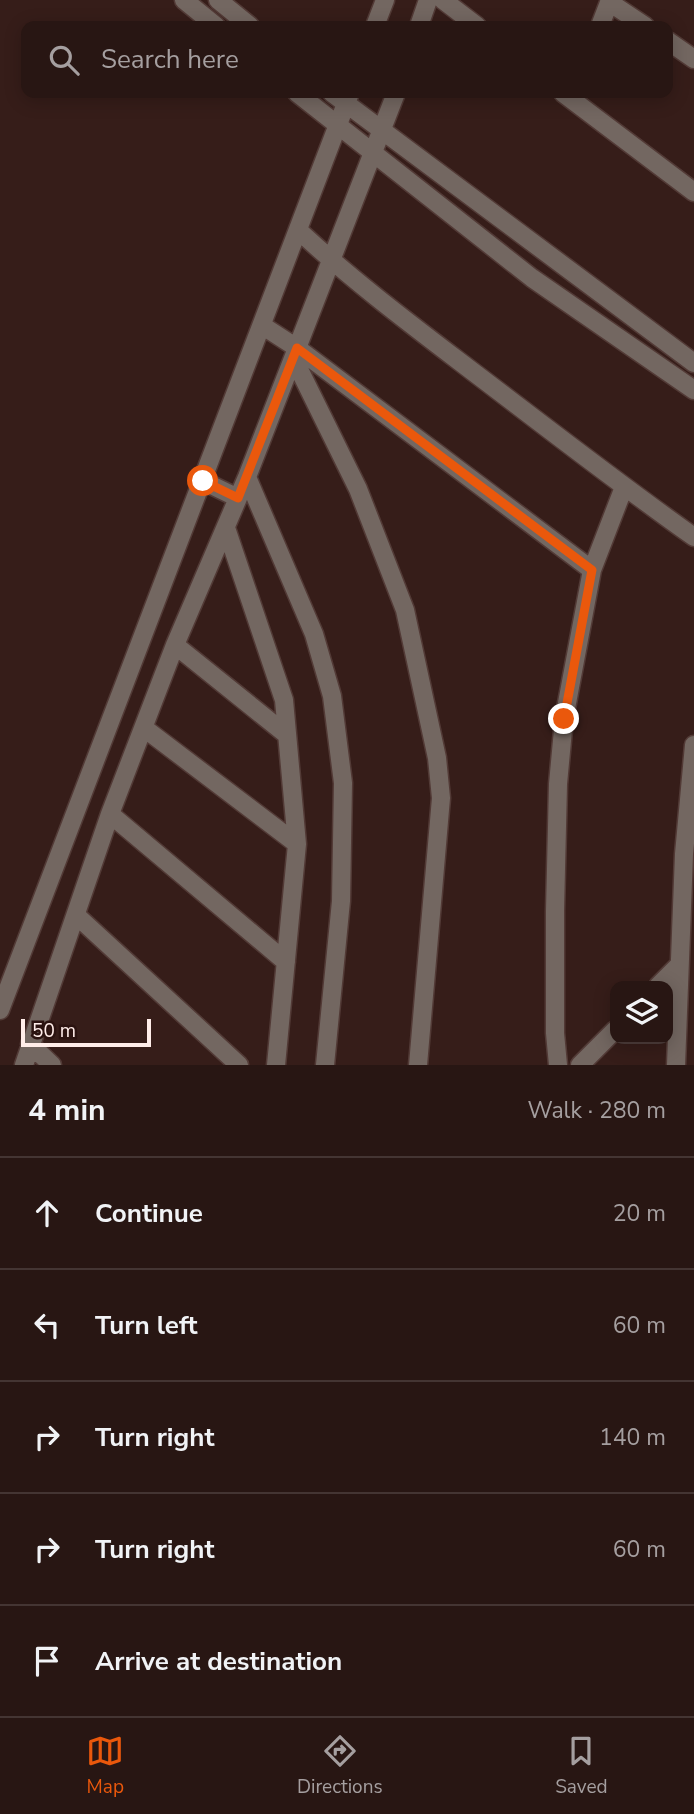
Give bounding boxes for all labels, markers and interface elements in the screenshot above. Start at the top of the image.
search box [21,21,673,98]
icon: search [45,41,83,79]
text: Search here [101,42,239,77]
route start [187,465,218,496]
route end [548,703,579,734]
map controls [610,981,673,1044]
button: layers [610,981,673,1044]
scale bar [21,1016,150,1048]
text: 50 m [32,1018,76,1044]
text: 4 min [28,1090,106,1131]
text: Walk · 280 m [527,1095,666,1126]
icon: ahead [28,1194,66,1232]
text: Continue [95,1196,203,1231]
text: 20 m [613,1198,666,1229]
icon: left [28,1306,66,1344]
text: Turn left [95,1308,198,1343]
text: 60 m [613,1310,666,1341]
icon: right [28,1418,66,1456]
text: Turn right [95,1420,214,1455]
text: 140 m [599,1422,666,1453]
icon: right [28,1530,66,1568]
text: Turn right [95,1532,214,1567]
text: 60 m [613,1534,666,1565]
icon: arrive [28,1642,66,1680]
text: Arrive at destination [95,1644,342,1679]
tab: Map [86,1732,124,1800]
tab: Directions [297,1732,383,1800]
tab: Saved [555,1732,608,1800]

